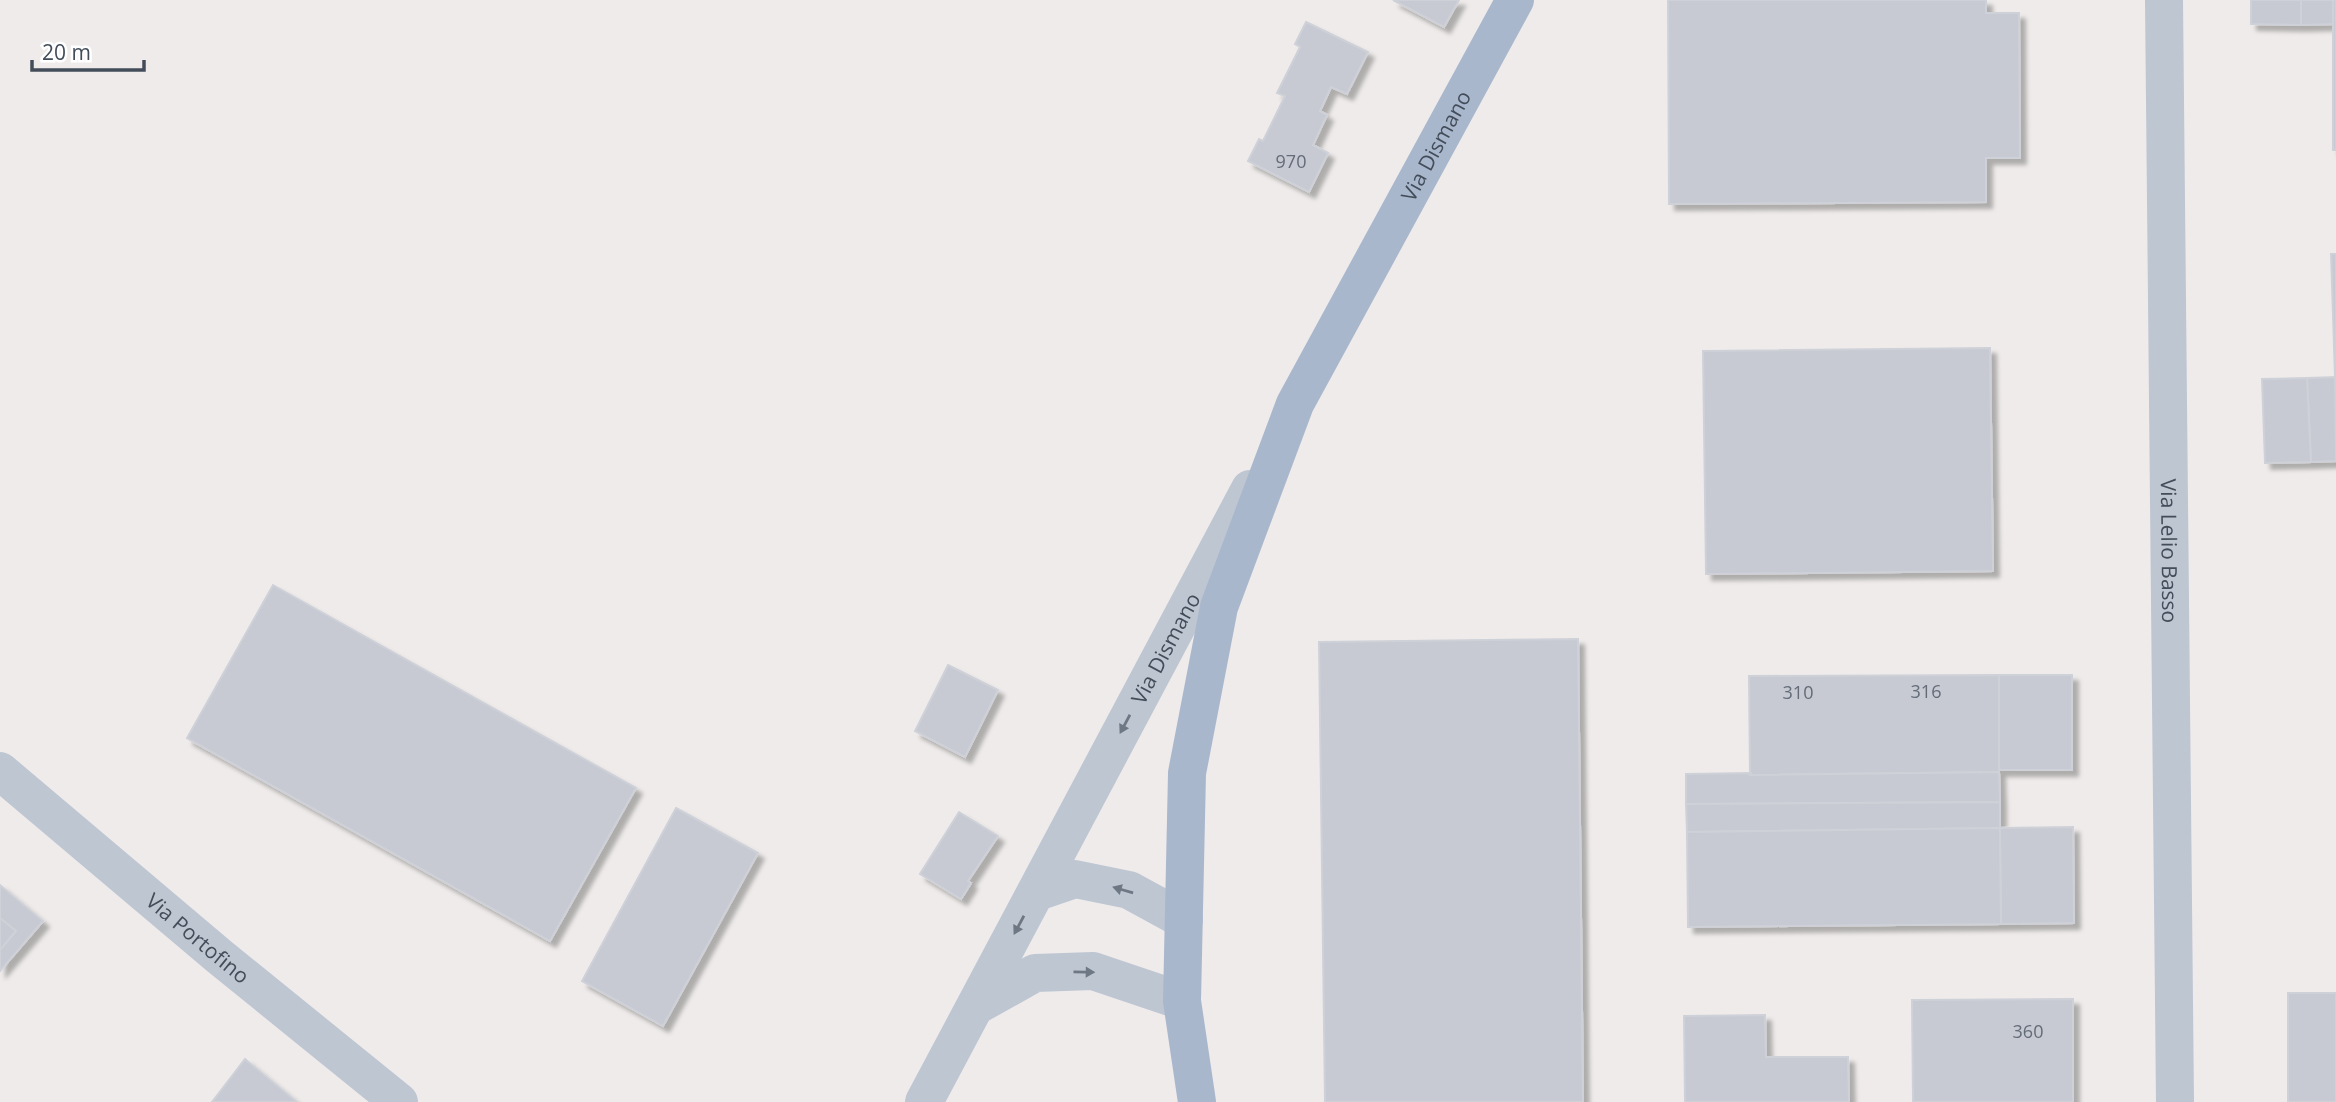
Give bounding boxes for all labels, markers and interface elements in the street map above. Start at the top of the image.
scale bar [32,28,144,72]
text: 20 m [42,38,91,66]
street label: Via Dismano [1394,85,1477,206]
house number: 970 [1276,149,1306,173]
street label: Via Lelio Basso [2155,479,2184,623]
street label: Via Dismano [1124,588,1206,709]
house number: 316 [1911,679,1941,703]
house number: 310 [1783,680,1813,704]
one-way arrow [1120,714,1131,734]
one-way arrow [1112,884,1133,894]
street label: Via Portofino [140,887,256,990]
one-way arrow [1013,915,1025,935]
one-way arrow [1074,966,1096,977]
house number: 360 [2013,1019,2043,1043]

